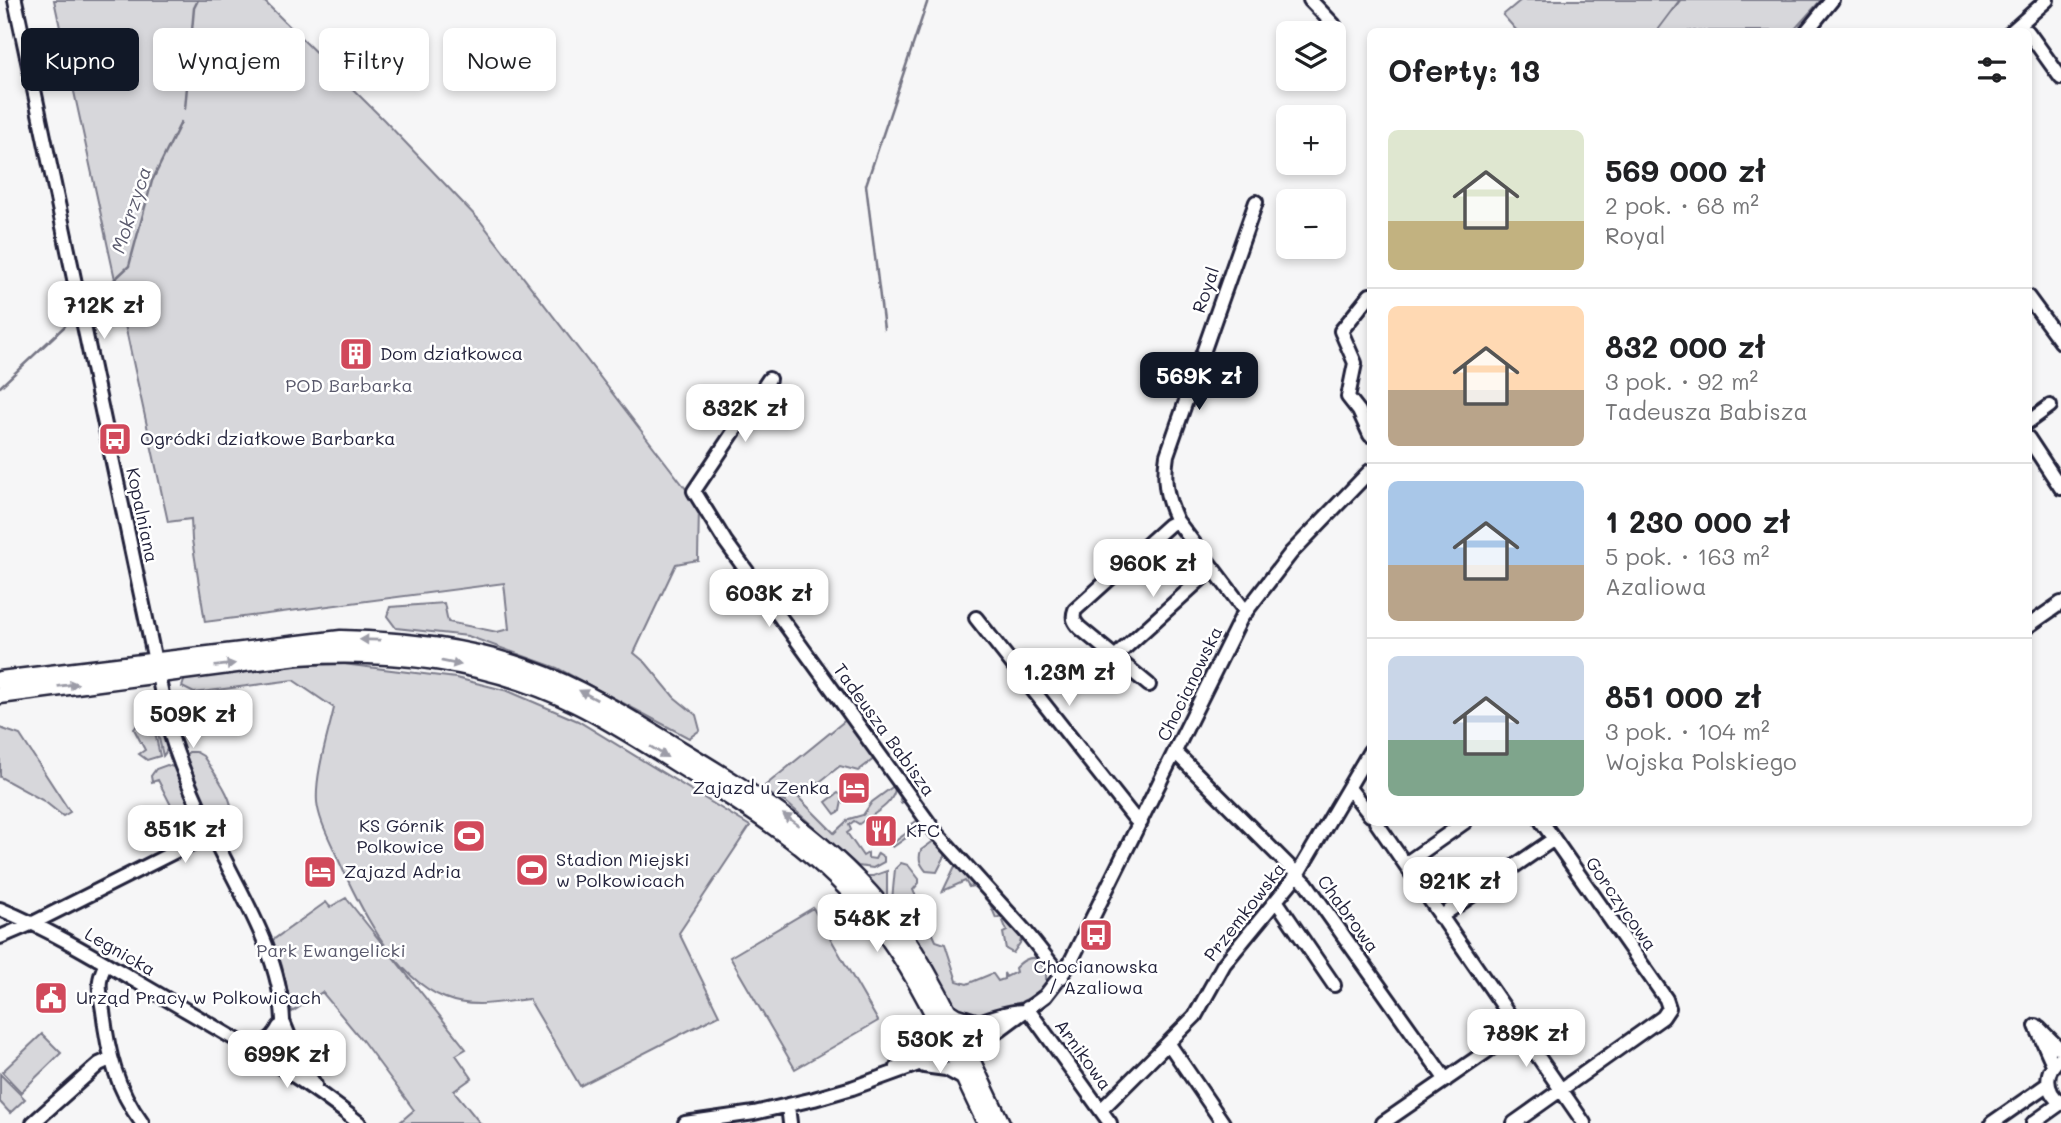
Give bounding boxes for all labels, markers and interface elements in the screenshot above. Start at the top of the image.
map controls [1276,21,1346,259]
button: layers [1276,21,1346,91]
chip: Kupno [21,28,139,91]
chip: Wynajem [153,28,305,91]
chip: Filtry [319,28,429,91]
chip: Nowe [443,28,556,91]
text: Oferty: 13 [1388,50,1540,90]
icon: filters [1973,51,2011,89]
button: + [1276,105,1346,175]
text: 569 000 zł [1605,150,1766,190]
icon: home [1444,158,1528,242]
water label: Mokrzyca [105,163,156,256]
button: − [1276,189,1346,259]
text: 2 pok. · 68 m² [1605,190,1759,220]
text: Royal [1605,220,1666,250]
street label: Royal [1186,263,1224,316]
pin: 712K zł [39,282,169,341]
text: 712K zł [64,289,144,319]
text: 832 000 zł [1605,326,1766,366]
icon: home [1444,334,1528,418]
building icon: Dom działkowca [337,335,375,373]
place label: Dom działkowca [380,341,523,365]
pin: 569K zł [1134,352,1264,412]
text: 569K zł [1156,360,1242,390]
text: 3 pok. · 92 m² [1605,366,1758,396]
park label: POD Barbarka [285,373,413,397]
pin: 832K zł [680,384,810,444]
text: 832K zł [702,392,788,422]
text: Tadeusza Babisza [1605,396,1808,426]
bus stop icon: Ogródki działkowe Barbarka [96,420,134,458]
place label: Ogródki działkowe Barbarka [140,426,395,450]
street label: Kopalniana [121,465,165,564]
text: 1 230 000 zł [1605,501,1790,541]
icon: home [1444,509,1528,593]
pin: 960K zł [1088,540,1218,599]
text: 5 pok. · 163 m² [1605,541,1769,571]
text: 960K zł [1109,547,1197,577]
pin: 603K zł [704,570,834,629]
text: Azaliowa [1605,571,1707,601]
text: 603K zł [725,577,813,607]
street label: Chocianowska [1151,622,1227,745]
one-way arrow [358,634,380,645]
pin: 1.23M zł [997,648,1141,708]
text: 1.23M zł [1023,656,1115,686]
one-way arrow [440,657,462,668]
street label: Tadeusza Babisza [828,658,941,801]
one-way arrow [214,659,236,670]
text: 851 000 zł [1605,676,1762,716]
one-way arrow [57,680,79,691]
icon: home [1444,684,1528,768]
one-way arrow [578,689,598,700]
pin: 509K zł [128,690,258,750]
text: 509K zł [150,698,236,728]
text: 3 pok. · 104 m² [1605,716,1770,746]
one-way arrow [649,746,668,758]
text: Wojska Polskiego [1605,746,1797,776]
hotel icon: Zajazd u Zenka [835,769,873,807]
place label: Zajazd u Zenka [693,775,830,799]
pin: 851K zł [120,806,250,865]
restaurant icon: KFC [862,812,900,850]
text: 851K zł [144,813,226,843]
place label: KS Górnik Polkowice [356,813,444,858]
one-way arrow [782,813,801,827]
sports icon: KS Górnik Polkowice [450,817,488,855]
place label: KFC [906,818,940,842]
place label: Stadion Miejski w Polkowicach [556,847,689,892]
sports icon: Stadion Miejski w Polkowicach [513,851,551,889]
street label: Gorczycowa [1581,852,1663,955]
hotel icon: Zajazd Adria [301,853,339,891]
street label: Przemkowska [1198,857,1290,966]
pin: 921K zł [1395,858,1525,917]
place label: Zajazd Adria [344,859,461,883]
text: 921K zł [1419,865,1501,895]
street label: Chabrowa [1312,870,1385,957]
pin: 548K zł [812,894,942,954]
text: 548K zł [834,902,920,932]
bus stop icon: Chocianowska / Azaliowa [1077,916,1115,954]
street label: Legnicka [81,921,160,981]
park label: Park Ewangelicki [256,938,406,962]
place label: Chocianowska / Azaliowa [1033,954,1159,999]
public building icon: Urząd Pracy w Polkowicach [32,979,70,1017]
place label: Urząd Pracy w Polkowicach [76,985,321,1009]
pin: 789K zł [1461,1010,1591,1069]
street label: Arnikowa [1050,1014,1118,1095]
pin: 530K zł [875,1016,1005,1075]
text: 789K zł [1483,1017,1569,1047]
text: 530K zł [897,1023,983,1053]
pin: 699K zł [222,1030,352,1090]
text: 699K zł [244,1038,330,1068]

